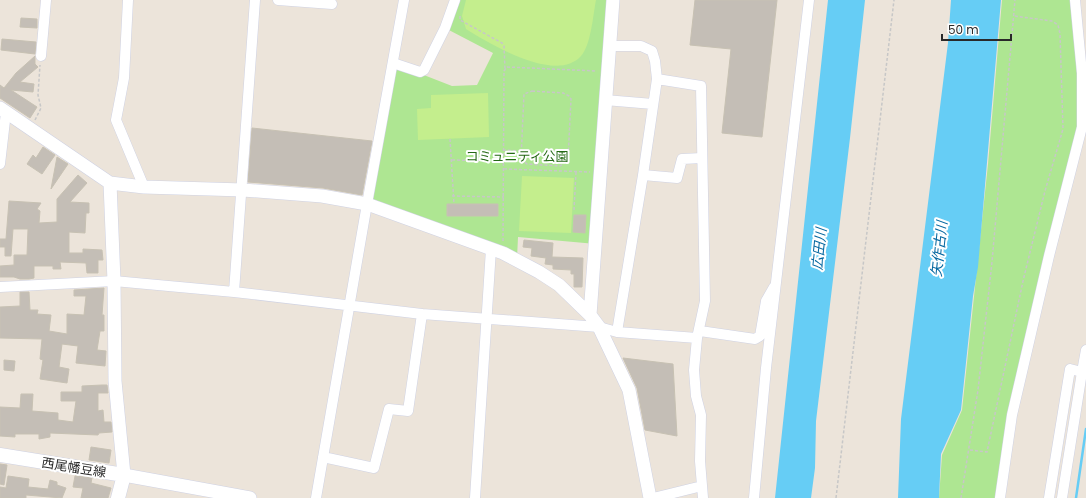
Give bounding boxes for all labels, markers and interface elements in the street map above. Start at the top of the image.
scale bar [942,16,1011,42]
text: 50 m [948,21,979,38]
park label: コミュニティ公園 [465,147,569,166]
water label: 矢作古川 [926,218,952,278]
water label: 広田川 [807,225,831,271]
street label: 西尾幡豆線 [40,453,108,482]

